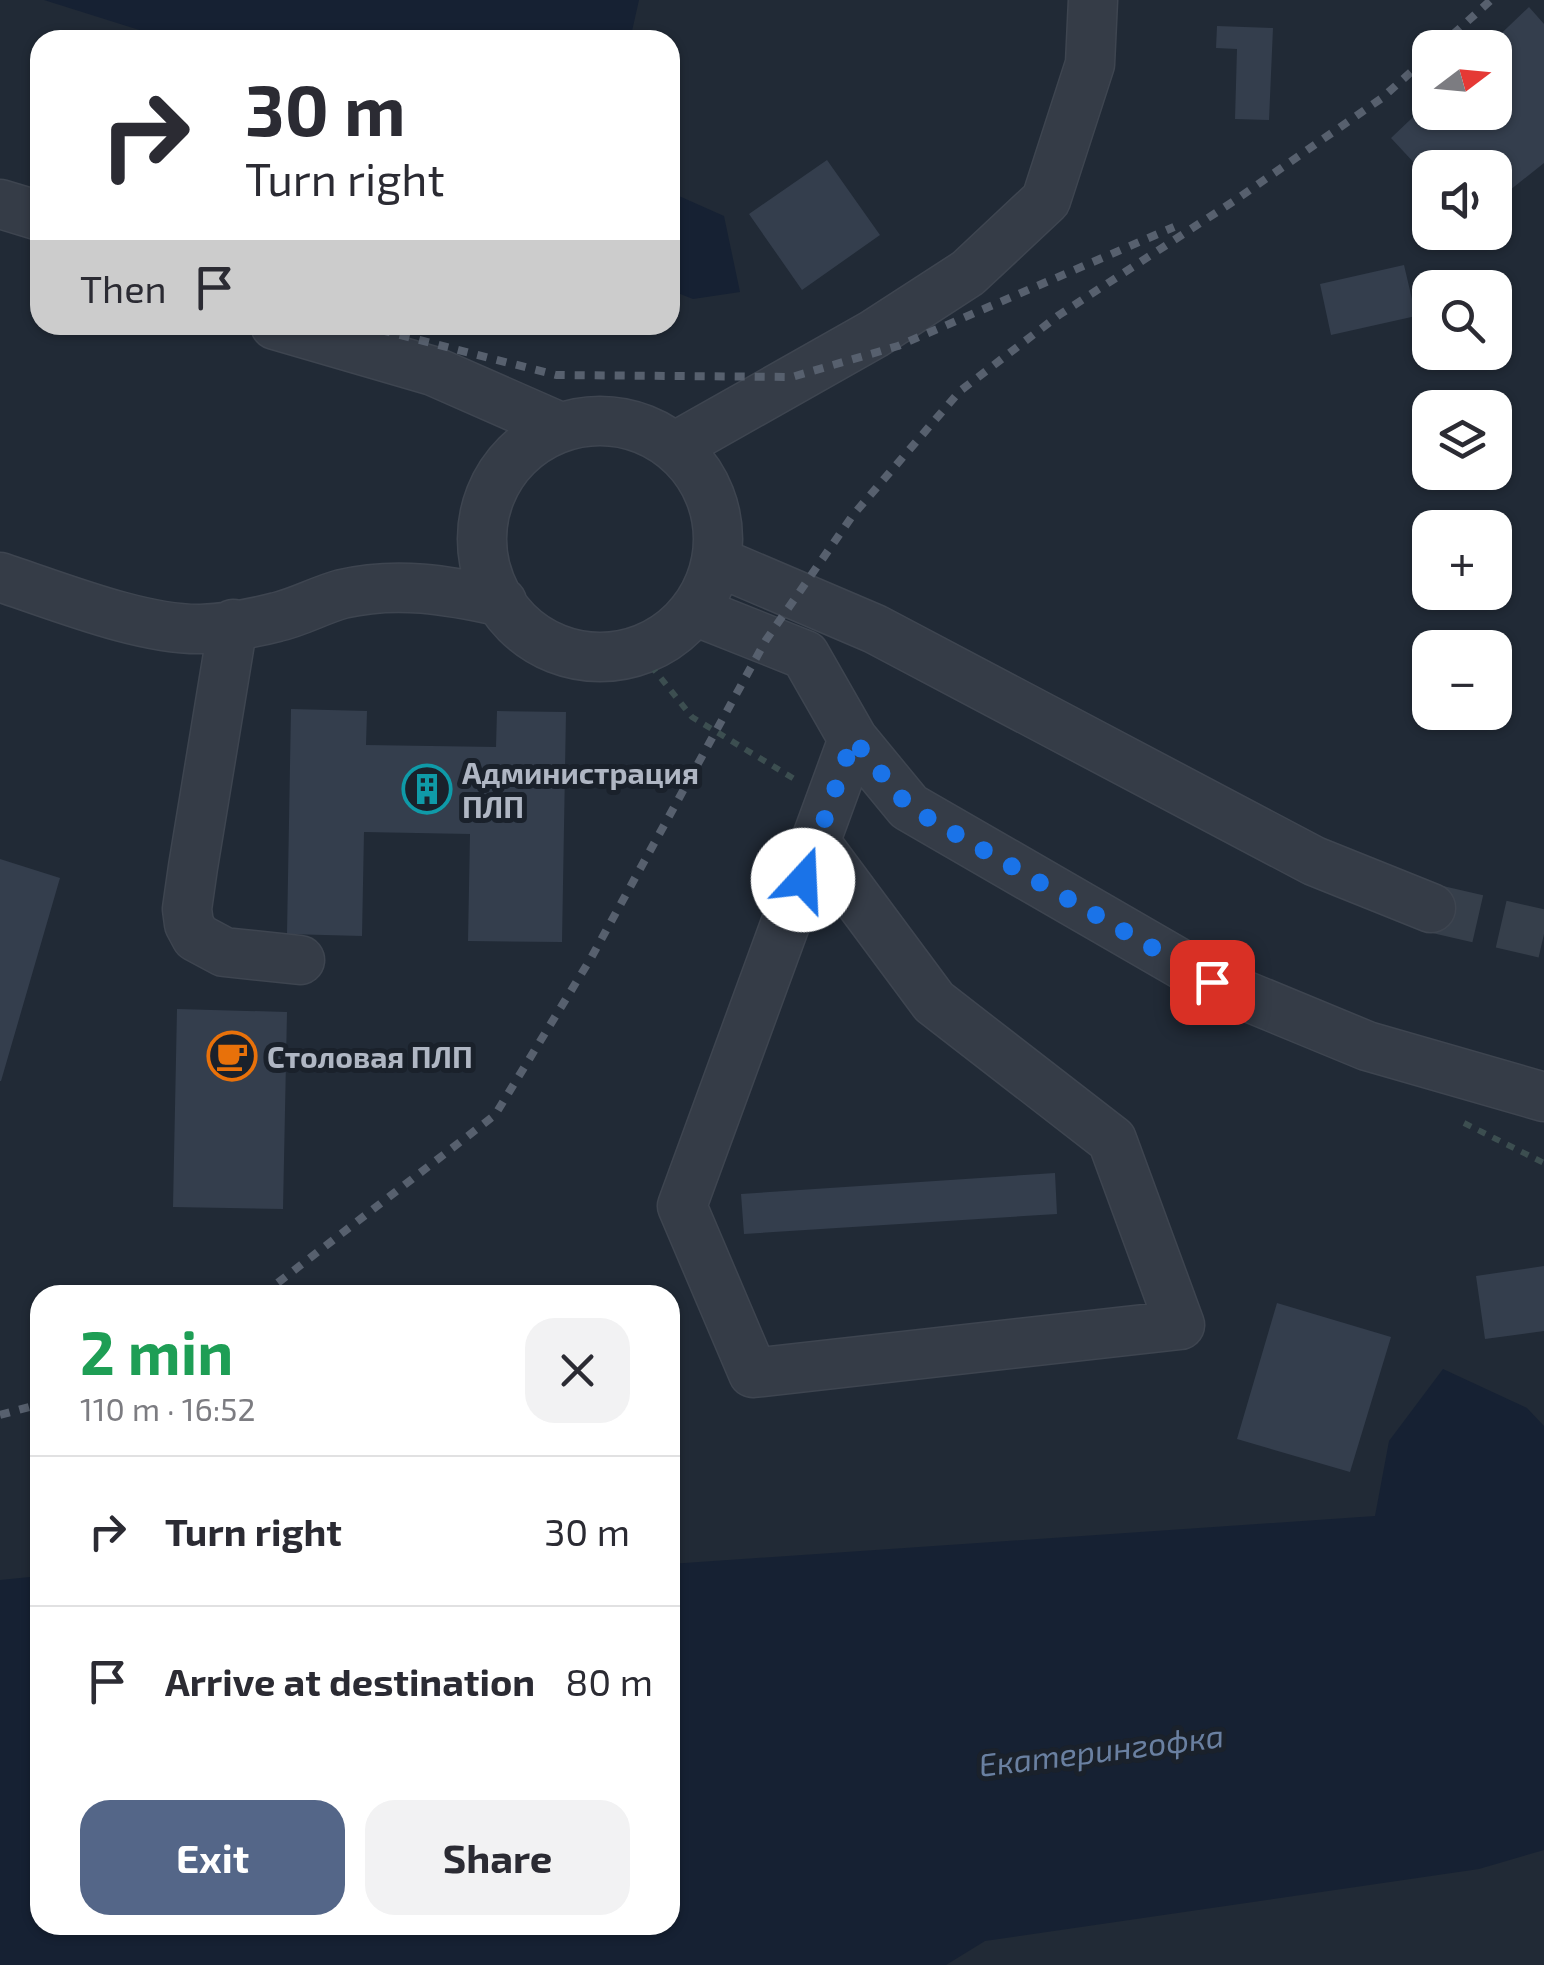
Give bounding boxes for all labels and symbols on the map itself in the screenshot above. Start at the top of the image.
north arrow [1412,30,1512,130]
place label: Администрация ПЛП [462,754,699,824]
building icon: Администрация ПЛП [401,763,453,815]
position arrow [751,828,855,932]
pin [1170,940,1255,1025]
cafe icon: Столовая ПЛП [206,1030,258,1082]
place label: Столовая ПЛП [267,1038,473,1074]
water label: Екатерингофка [976,1715,1226,1783]

